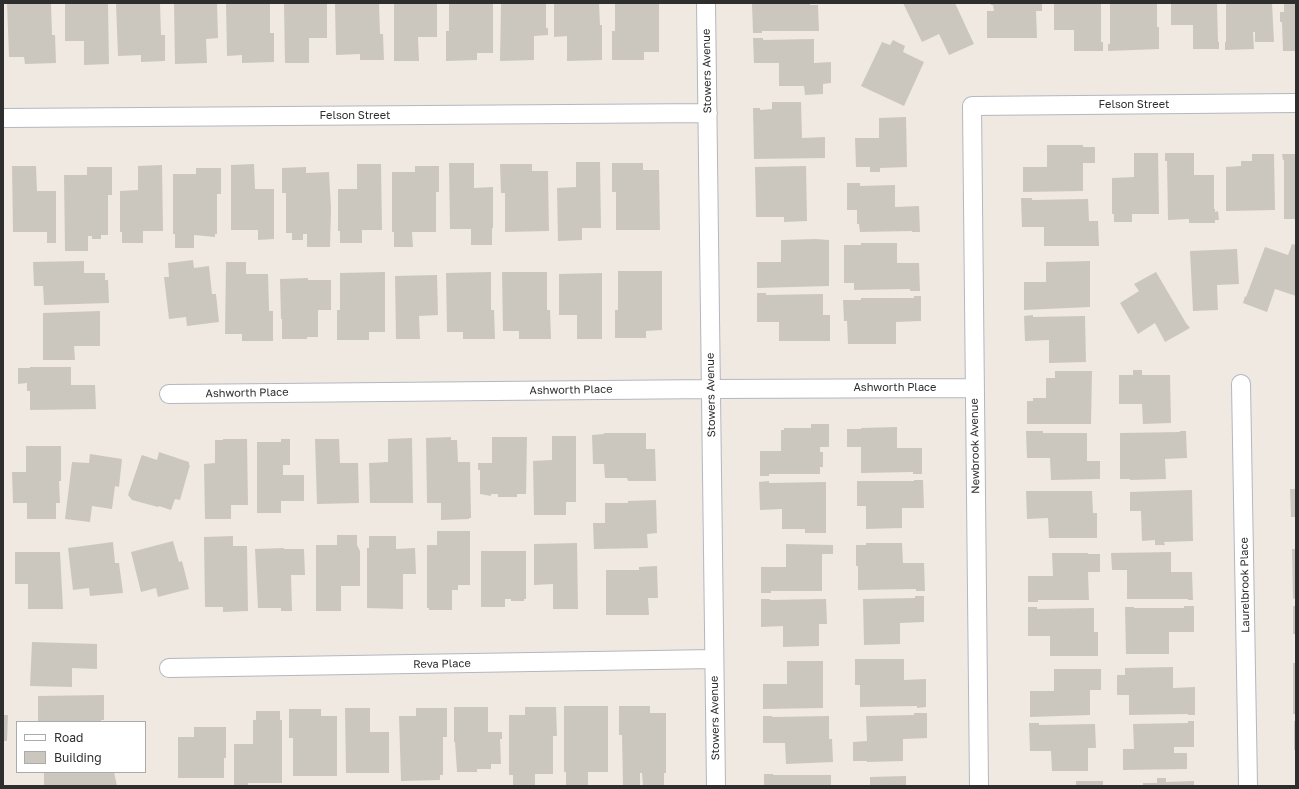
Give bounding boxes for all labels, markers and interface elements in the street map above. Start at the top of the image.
street label: Stowers Avenue [700,29,714,113]
street label: Felson Street [1099,98,1169,112]
street label: Felson Street [320,109,390,123]
street label: Stowers Avenue [704,353,718,437]
street label: Ashworth Place [854,381,936,395]
street label: Ashworth Place [529,383,613,397]
street label: Ashworth Place [205,386,289,400]
street label: Newbrook Avenue [968,398,982,494]
street label: Laurelbrook Place [1238,537,1252,633]
street label: Reva Place [413,657,471,671]
street label: Stowers Avenue [708,676,722,760]
legend [16,721,146,773]
text: Road [54,730,83,745]
text: Building [54,750,102,765]

